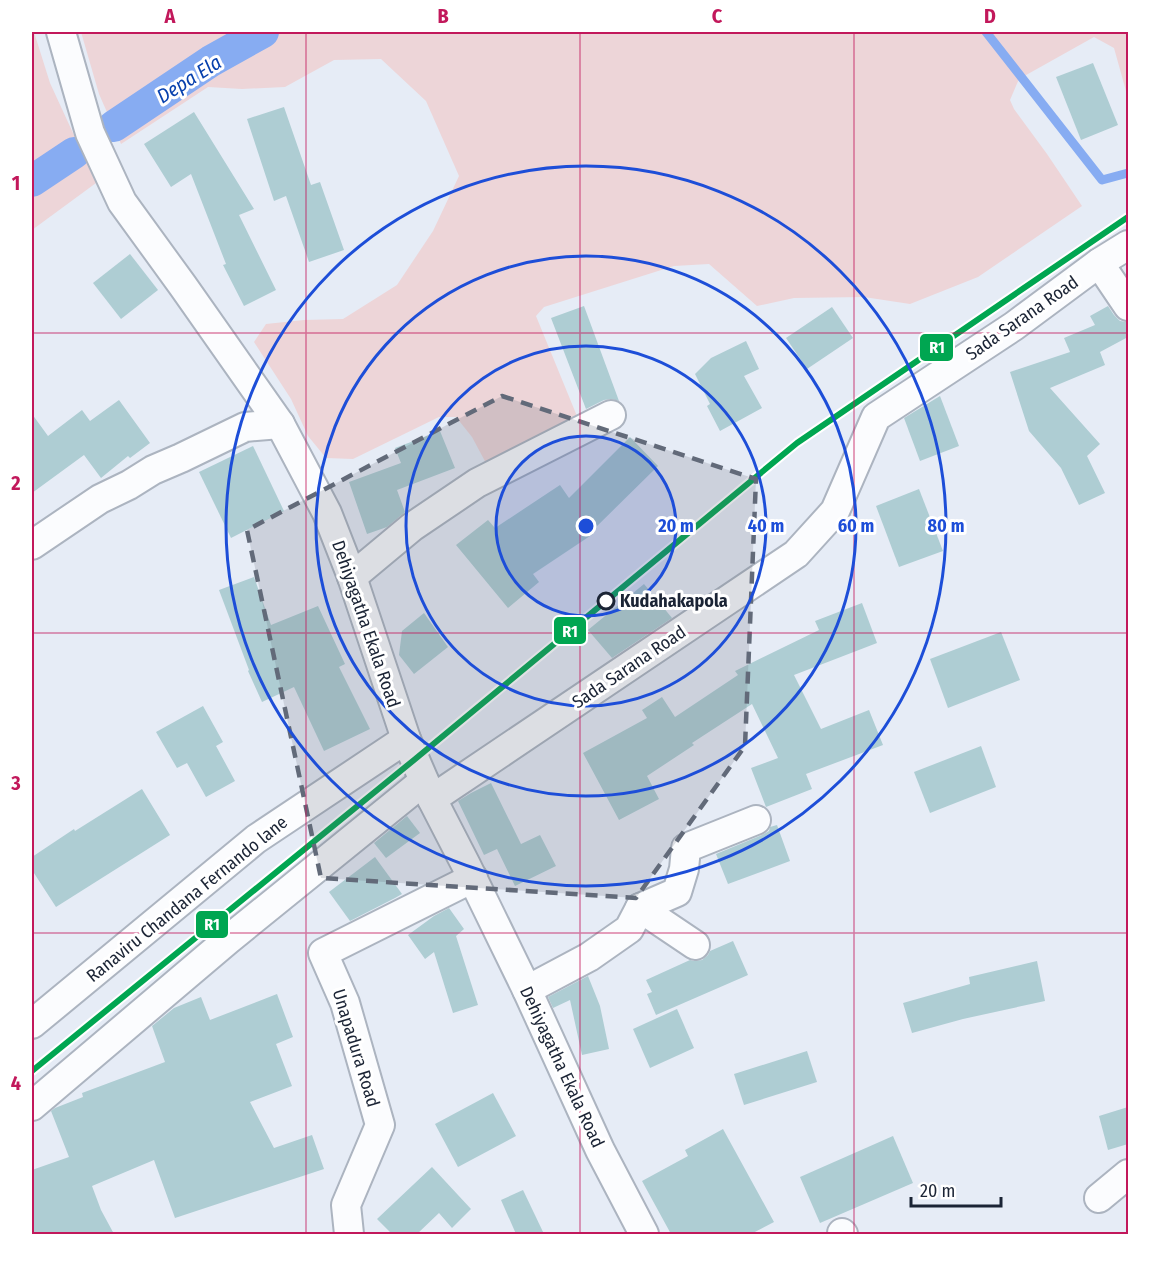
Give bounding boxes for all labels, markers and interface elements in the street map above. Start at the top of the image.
text: A [164,4,177,28]
text: B [437,4,449,28]
text: C [712,4,723,28]
text: D [984,4,996,28]
water label: Depa Ela [152,50,226,108]
text: 1 [12,171,20,195]
street label: Sada Sarana Road [961,271,1083,365]
line badge: R1 [919,333,954,362]
text: R1 [929,338,945,357]
text: 2 [10,471,21,495]
text: 20 m [657,515,694,537]
text: 40 m [748,515,784,537]
text: 60 m [838,515,874,537]
text: 80 m [928,515,964,537]
centre of rings [576,516,596,536]
street label: Dehiyagatha Ekala Road [327,538,405,710]
place label: Kudahakapola [620,590,728,612]
marker: Kudahakapola [597,592,615,610]
line badge: R1 [553,616,587,645]
street label: Sada Sarana Road [568,621,690,713]
text: R1 [562,622,578,641]
text: 3 [10,771,21,795]
street label: Ranaviru Chandana Fernando lane [82,811,292,987]
line badge: R1 [195,910,229,939]
text: R1 [204,915,220,934]
street label: Dehiyagatha Ekala Road [515,983,609,1151]
street label: Unapadura Road [328,986,384,1110]
text: 4 [11,1071,21,1095]
scale bar [911,1170,1001,1208]
text: 20 m [920,1180,955,1202]

